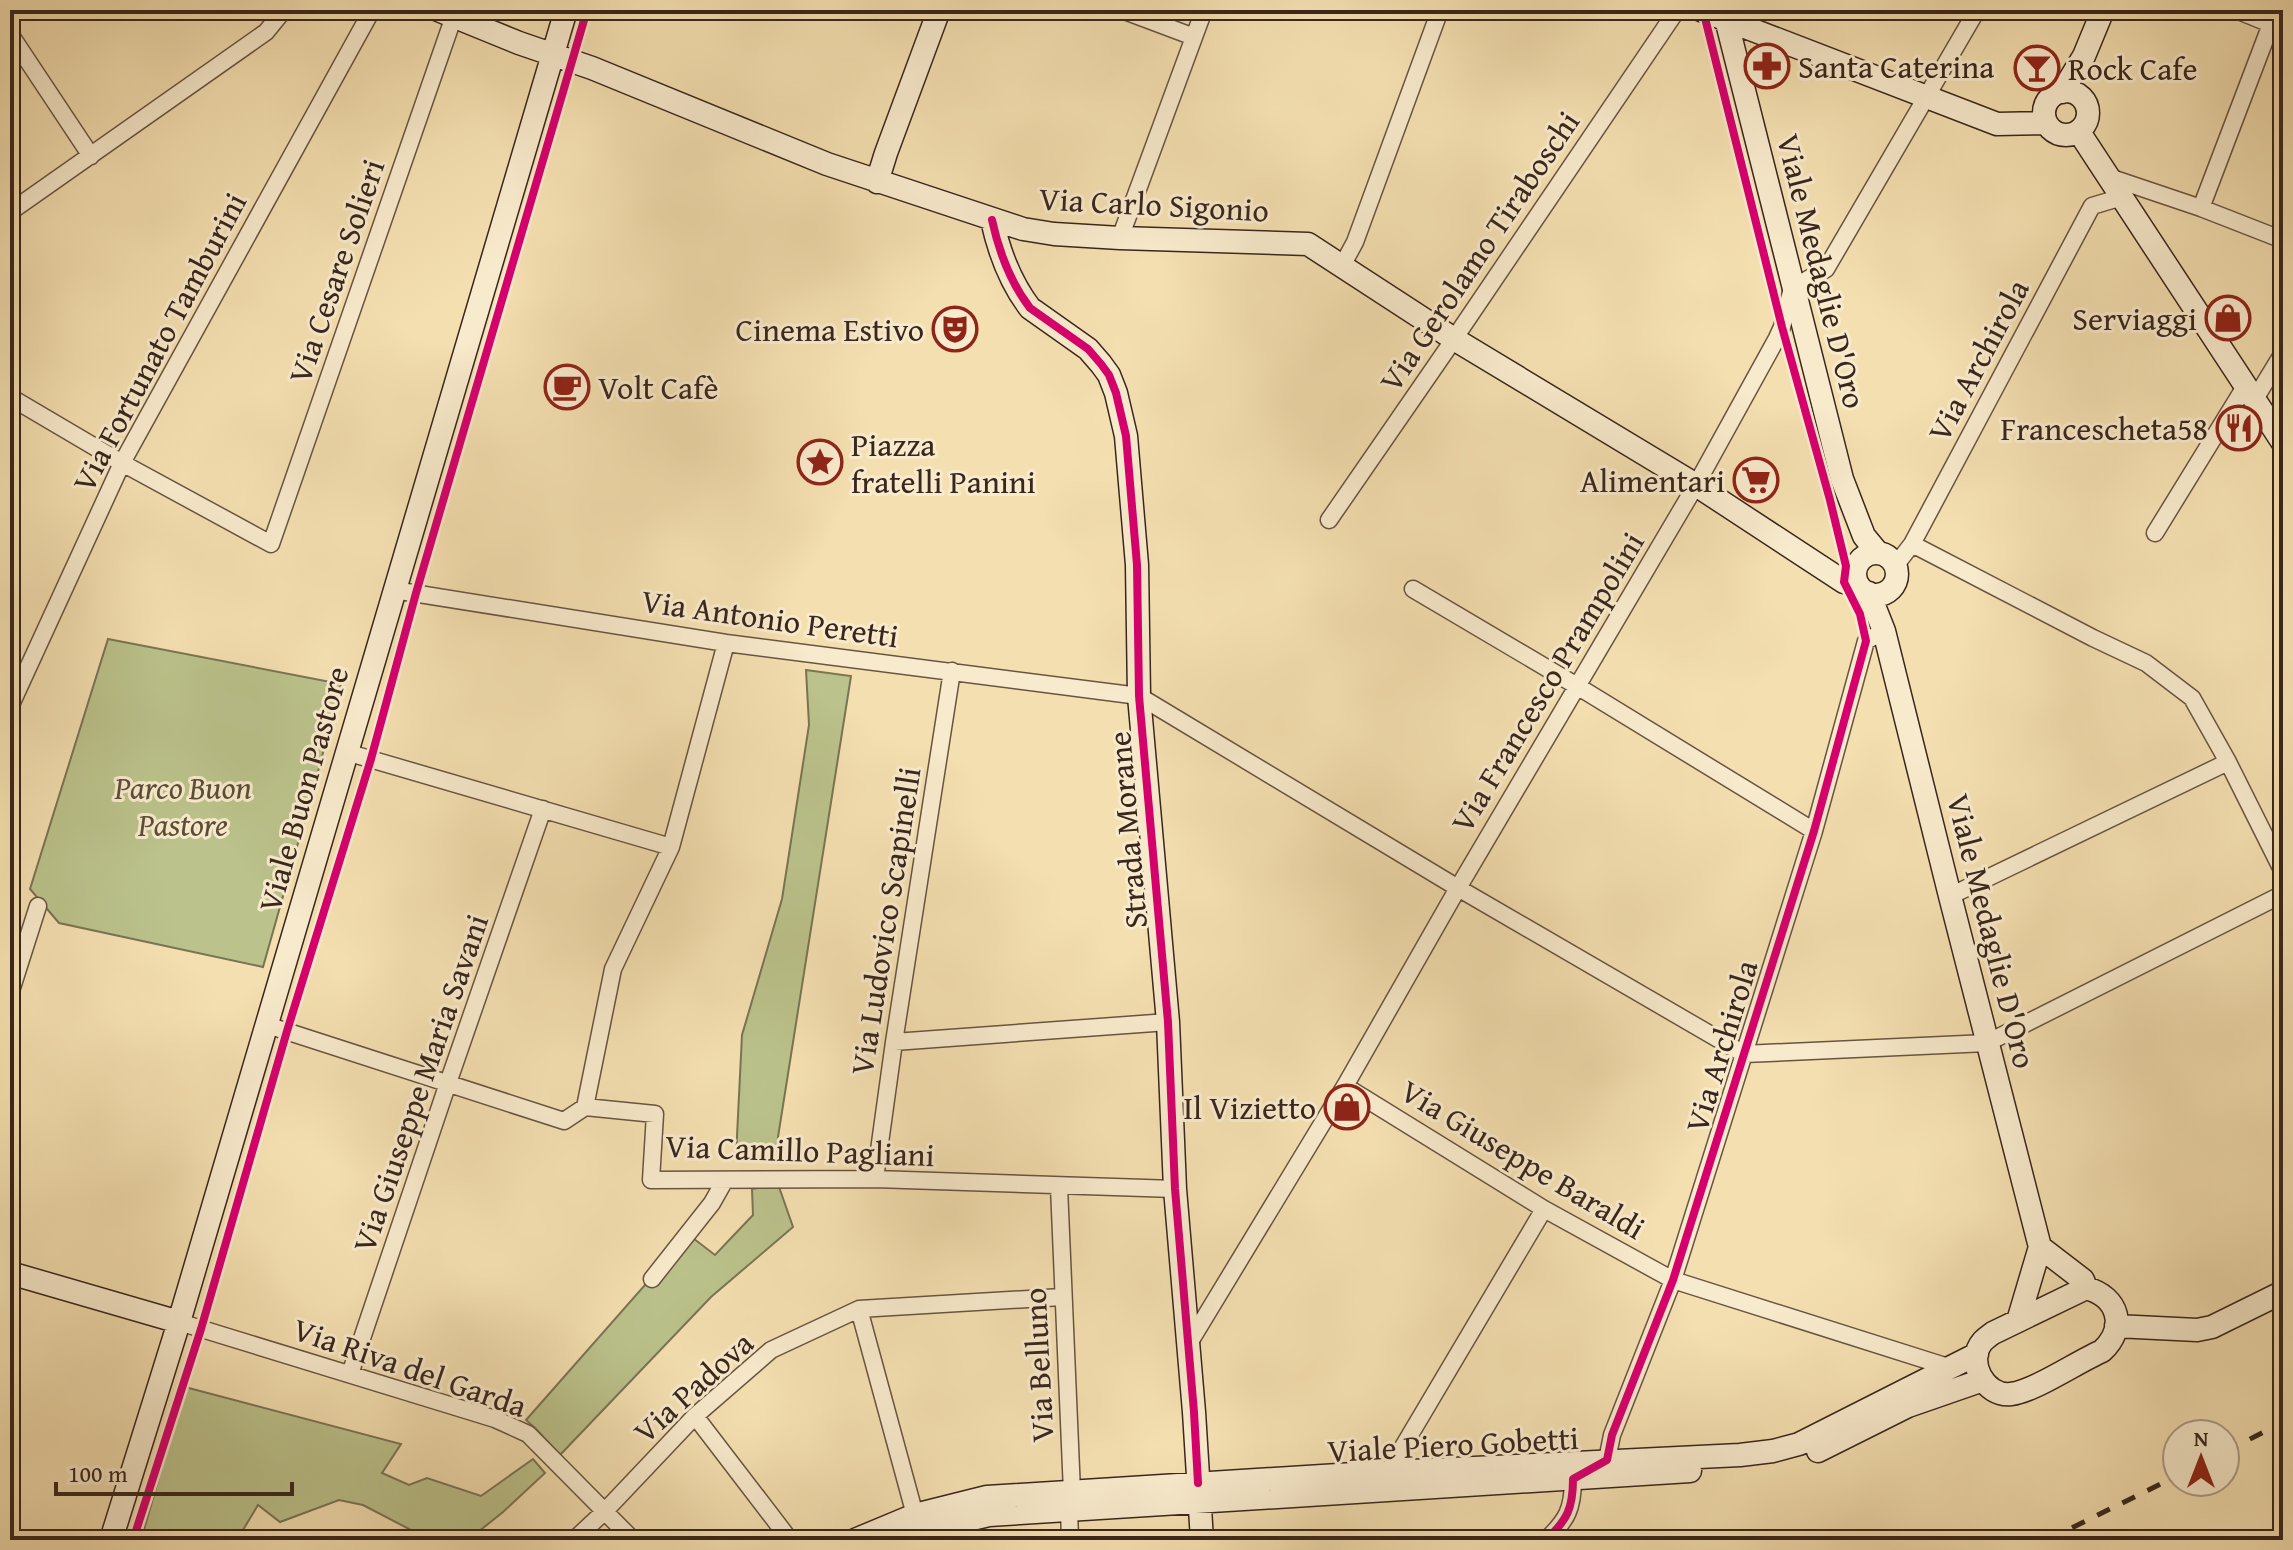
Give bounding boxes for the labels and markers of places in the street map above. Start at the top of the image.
pharmacy icon: Santa Caterina [1743,42,1791,90]
place label: Santa Caterina [1798,43,1994,90]
bar icon: Rock Cafe [2013,44,2061,92]
place label: Rock Cafe [2068,45,2198,92]
shop icon: Serviaggi [2204,294,2252,342]
place label: Serviaggi [2072,295,2197,342]
theatre icon: Cinema Estivo [931,305,979,353]
place label: Cinema Estivo [736,306,924,353]
cafe icon: Volt Cafè [543,363,591,411]
place label: Volt Cafè [598,364,719,411]
restaurant icon: Francescheta58 [2215,404,2263,452]
place label: Francescheta58 [2001,405,2208,452]
place label: Piazza fratelli Panini [851,421,1036,505]
place icon: Piazza fratelli Panini [796,438,844,486]
supermarket icon: Alimentari [1732,456,1780,504]
place label: Alimentari [1580,457,1725,504]
shop icon: Il Vizietto [1323,1083,1371,1131]
place label: Il Vizietto [1183,1084,1316,1131]

